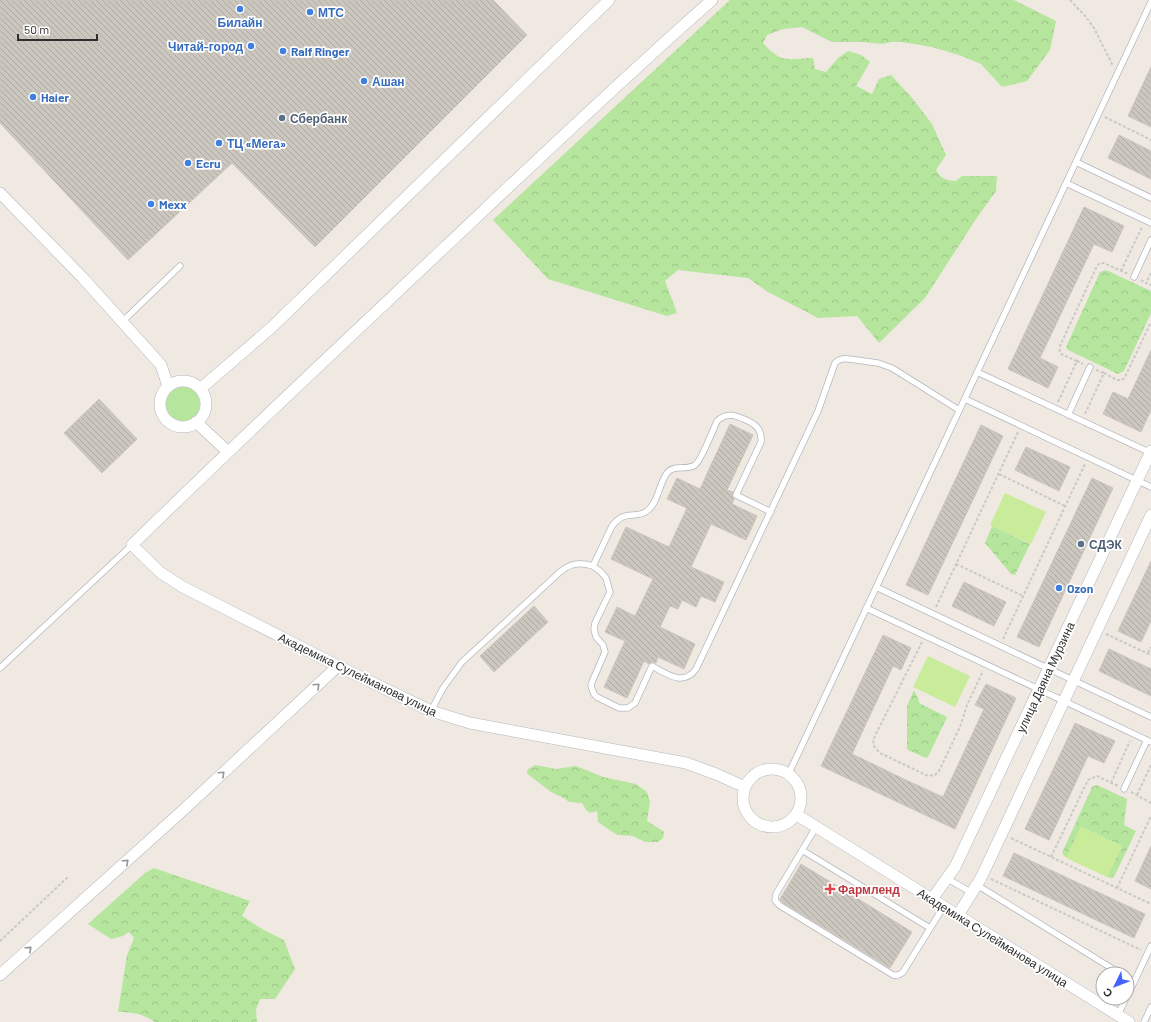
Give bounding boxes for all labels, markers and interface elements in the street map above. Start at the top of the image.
marker: Билайн [235,4,245,14]
place label: МТС [318,5,344,19]
marker: МТС [305,7,315,17]
place label: Билайн [218,15,262,29]
scale bar [18,16,97,42]
text: 50 m [24,22,49,36]
place label: Читай-город [168,39,243,54]
marker: Читай-город [246,41,256,51]
place label: Ralf Ringer [291,44,350,58]
marker: Ralf Ringer [278,46,288,56]
place label: Ашан [372,74,405,88]
marker: Ашан [359,76,369,86]
place label: Haier [41,90,69,104]
marker: Haier [28,92,38,102]
place label: Сбербанк [290,111,348,126]
marker: Сбербанк [277,113,287,123]
place label: ТЦ «Мега» [227,136,286,151]
marker: ТЦ «Мега» [214,138,224,148]
place label: Ecru [196,156,221,170]
marker: Ecru [183,158,193,168]
place label: Mexx [159,197,187,211]
marker: Mexx [146,199,156,209]
place label: СДЭК [1089,537,1123,552]
marker: СДЭК [1076,539,1086,549]
place label: Ozon [1067,581,1093,595]
marker: Ozon [1054,583,1064,593]
street label: улица Даяна Мурзина [1013,619,1078,735]
street label: Академика Сулейманова улица [276,629,440,720]
one-way arrow [312,683,320,691]
one-way arrow [217,772,224,779]
one-way arrow [121,860,128,867]
place label: Фармленд [838,882,900,897]
marker: Фармленд [825,884,835,894]
street label: Академика Сулейманова улица [915,885,1071,990]
one-way arrow [24,946,32,954]
north arrow [1095,966,1135,1006]
text: С [1100,986,1115,1001]

